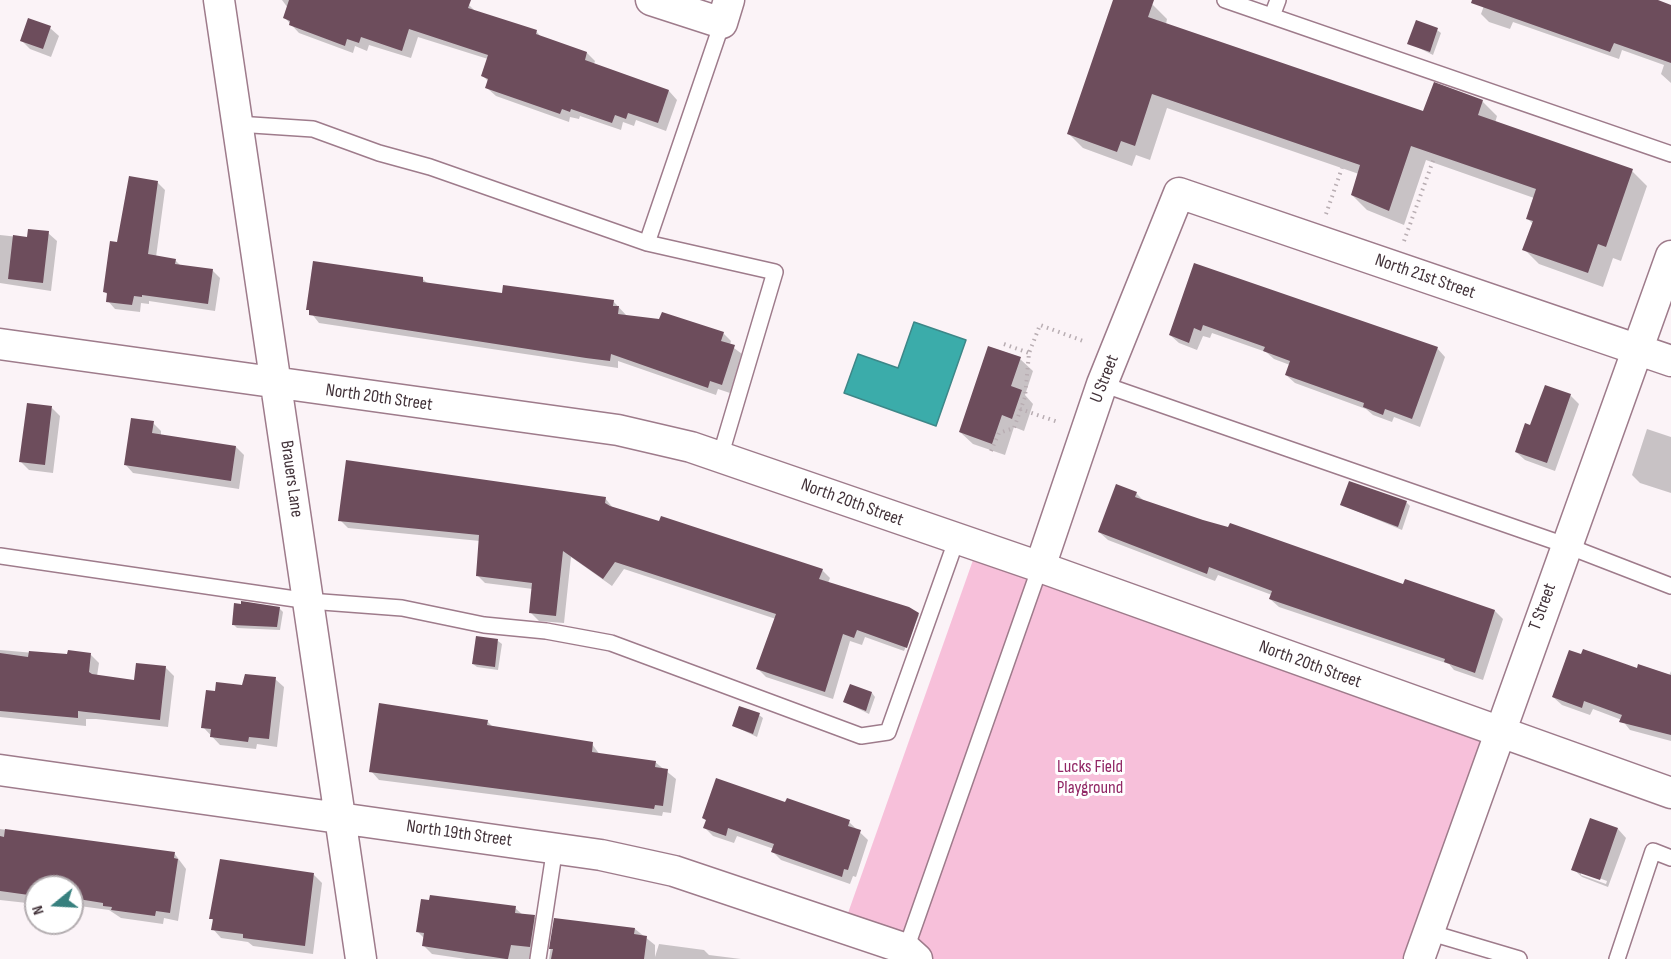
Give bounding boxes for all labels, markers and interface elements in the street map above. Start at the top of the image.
street label: North 21st Street [1372,250,1478,304]
street label: U Street [1086,352,1124,406]
street label: North 20th Street [324,380,434,416]
street label: Brauers Lane [275,439,307,519]
street label: North 20th Street [798,474,906,532]
street label: T Street [1525,581,1561,633]
street label: North 20th Street [1256,636,1364,694]
park label: Lucks Field Playground [1057,756,1123,798]
street label: North 19th Street [405,816,513,852]
north arrow [24,875,84,935]
text: N [28,903,49,917]

